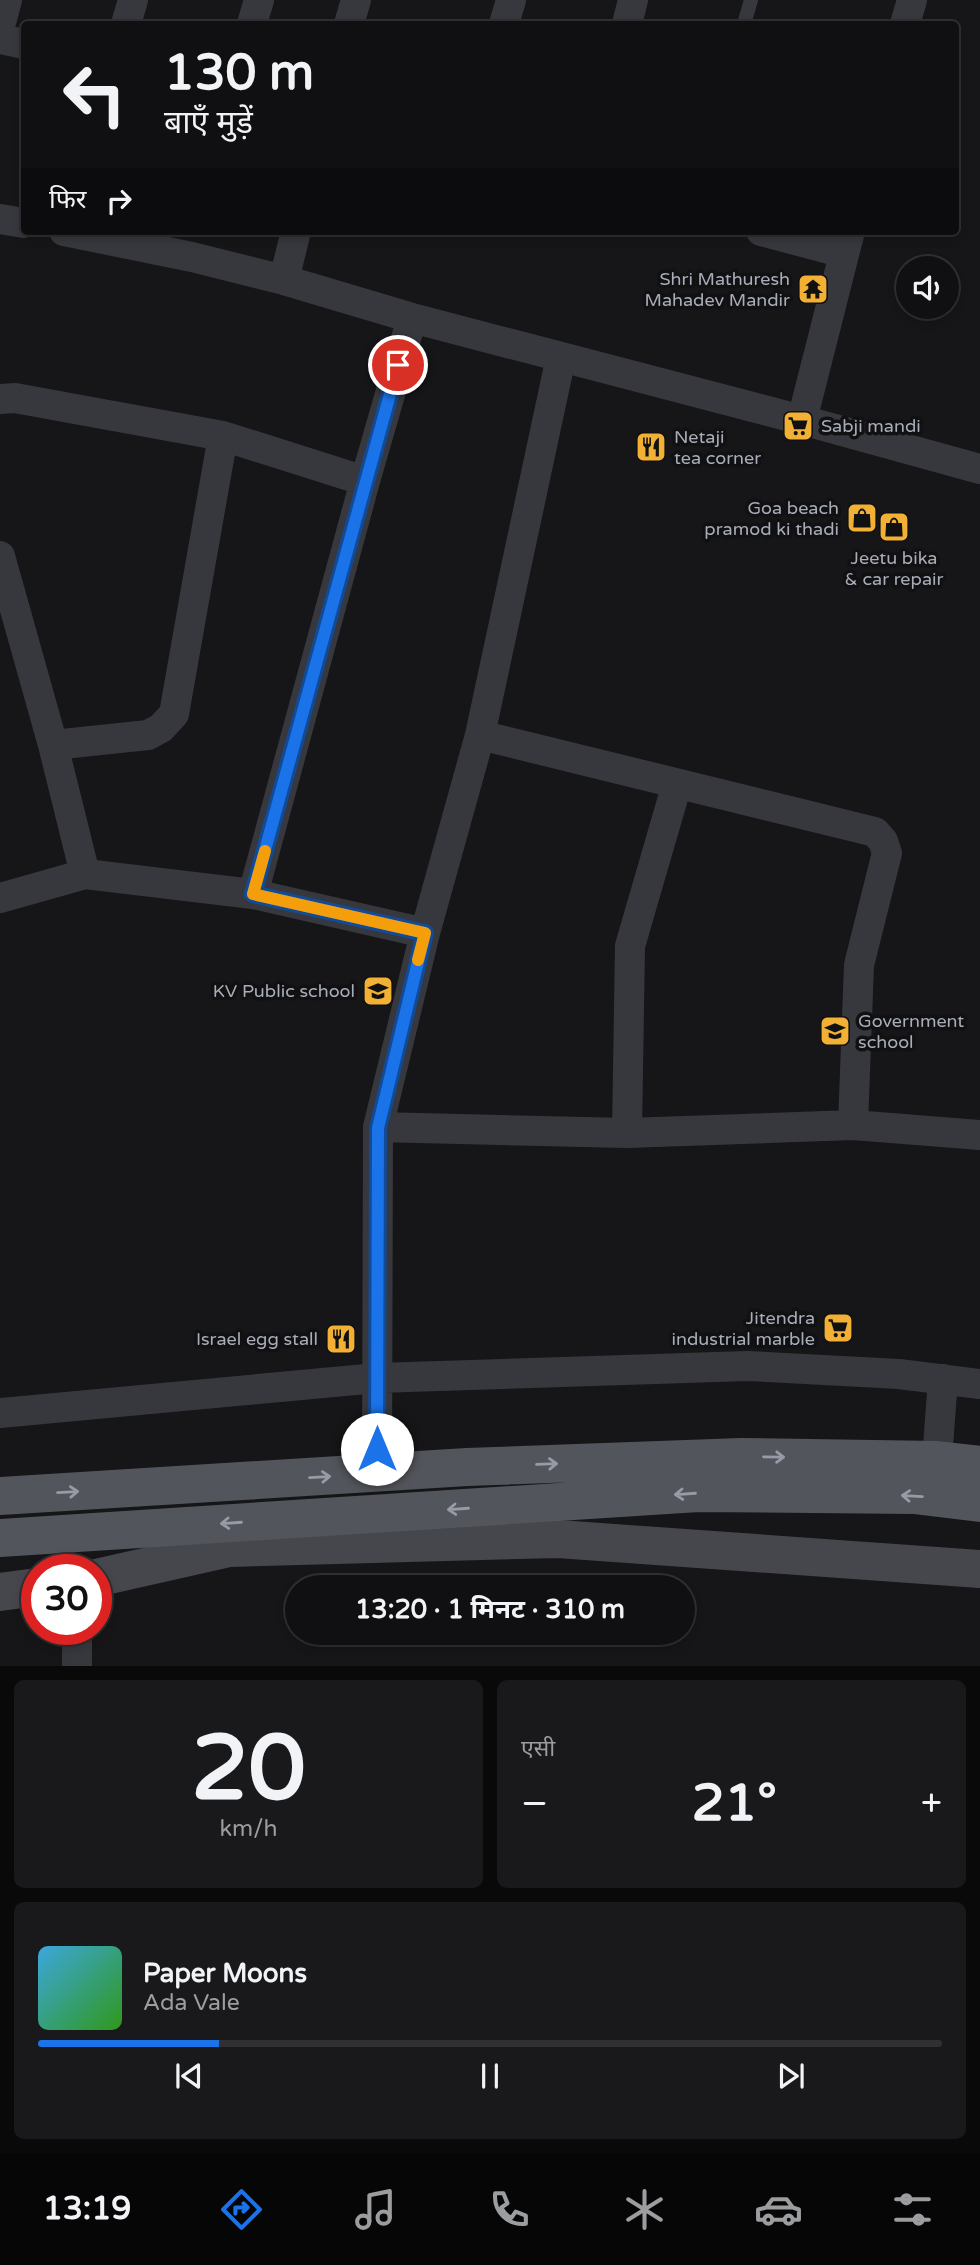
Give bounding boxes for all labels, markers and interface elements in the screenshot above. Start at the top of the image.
text: 130 m [164,44,314,103]
icon: left [49,49,140,140]
text: बाएँ मुड़ें [164,104,253,142]
icon: right [100,182,138,220]
text: फिर [49,184,86,215]
map controls [896,256,959,319]
button: sound [896,256,959,319]
place label: Shri Mathuresh Mahadev Mandir [645,268,790,311]
temple icon: Shri Mathuresh Mahadev Mandir [796,272,830,306]
pin [368,335,428,395]
icon: arrive [379,346,417,384]
supermarket icon: Sabji mandi [781,409,815,443]
place label: Sabji mandi [821,415,921,437]
place label: Netaji tea corner [674,426,761,469]
restaurant icon: Netaji tea corner [634,430,668,464]
place label: Goa beach pramod ki thadi [704,497,839,540]
shop icon: Goa beach pramod ki thadi [845,501,879,535]
shop icon: Jeetu bika & car repair [877,510,911,544]
place label: Jeetu bika & car repair [845,547,944,590]
school or university icon: KV Public school [361,974,395,1008]
place label: KV Public school [213,980,355,1002]
place label: Government school [858,1010,964,1053]
school or university icon: Government school [818,1014,852,1048]
place label: Jitendra industrial marble [672,1307,815,1350]
supermarket icon: Jitendra industrial marble [821,1311,855,1345]
restaurant icon: Israel egg stall [324,1322,358,1356]
place label: Israel egg stall [196,1328,318,1350]
position arrow [340,1412,414,1486]
one-way arrow [762,1451,785,1464]
one-way arrow [535,1457,558,1470]
one-way arrow [308,1470,331,1483]
one-way arrow [56,1485,79,1498]
one-way arrow [674,1488,697,1501]
one-way arrow [901,1489,924,1502]
one-way arrow [447,1502,470,1515]
one-way arrow [220,1517,242,1530]
speed limit sign: 30 [21,1554,112,1645]
text: 13:20 · 1 मिनट · 310 m [355,1594,625,1625]
text: 20 [191,1714,306,1824]
text: एसी [521,1735,555,1763]
text: 21° [692,1772,777,1835]
text: − [521,1781,548,1827]
text: + [921,1781,942,1827]
text: km/h [220,1815,277,1843]
text: Paper Moons [143,1958,307,1989]
text: Ada Vale [143,1989,240,2017]
icon: previous [170,2057,208,2095]
icon: pause [471,2057,509,2095]
icon: next [772,2057,810,2095]
icon: directions [217,2185,266,2234]
icon: music [351,2185,400,2234]
icon: phone [485,2185,534,2234]
icon: climate [620,2185,669,2234]
icon: car [754,2185,803,2234]
icon: filters [888,2185,937,2234]
text: 13:19 [43,2190,131,2228]

